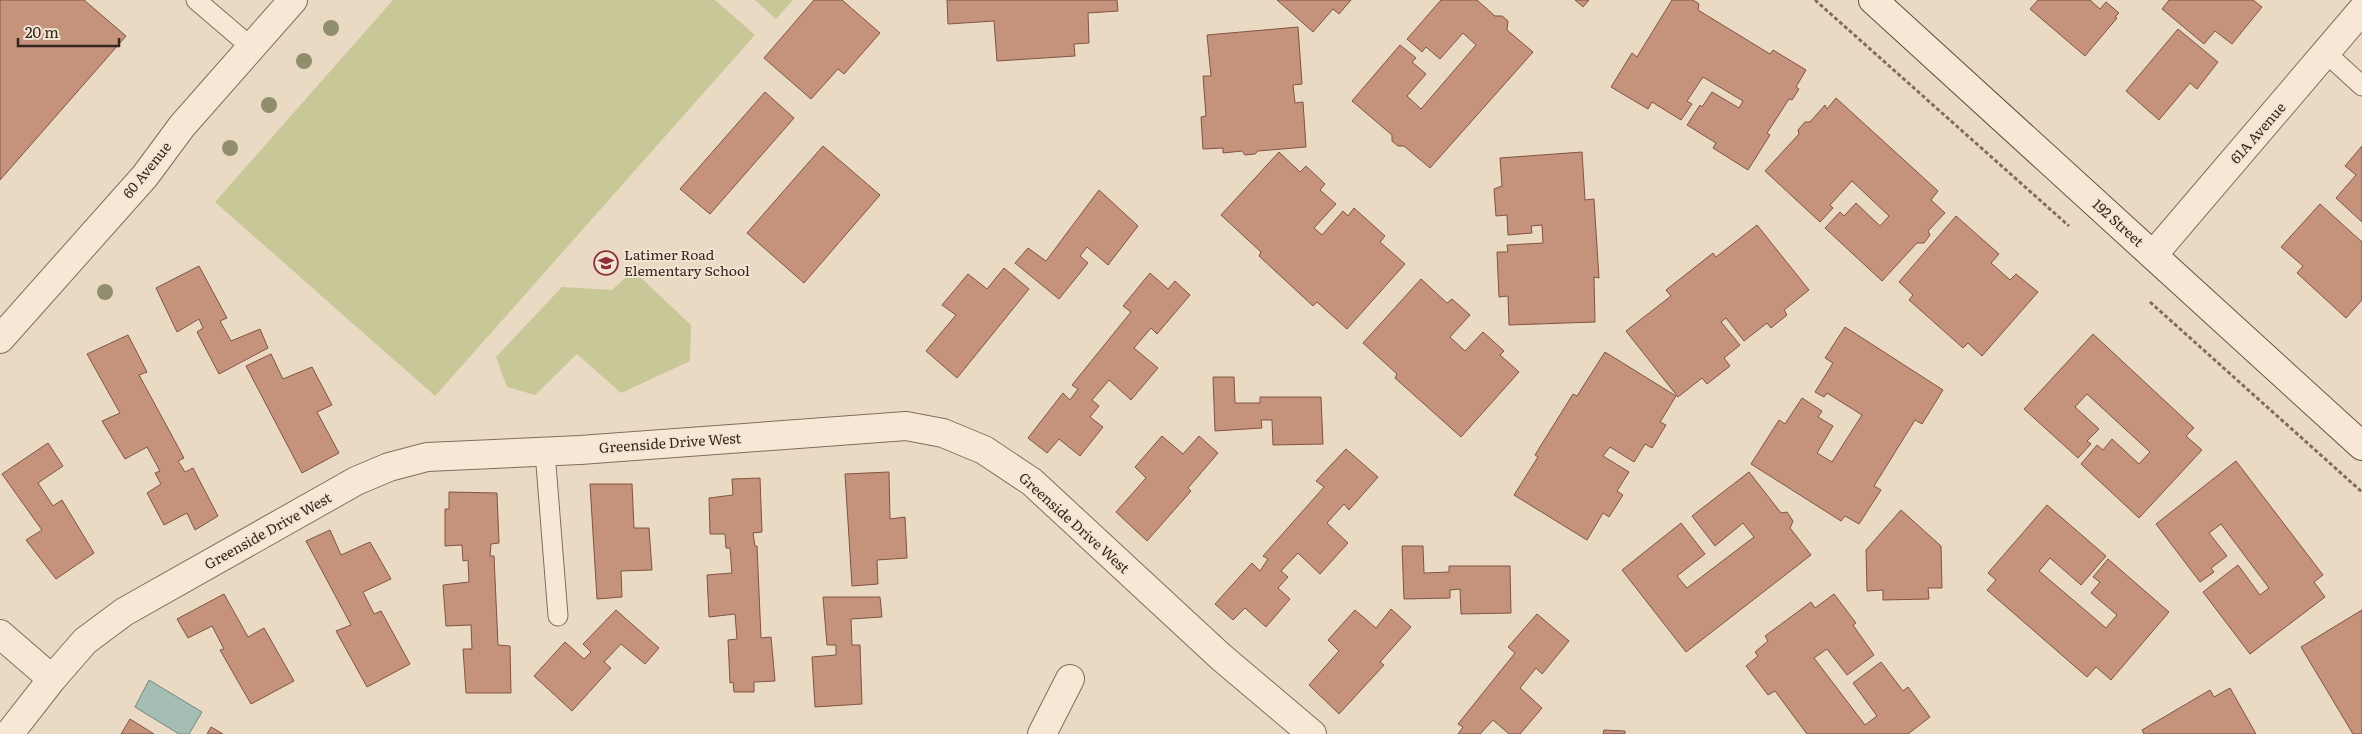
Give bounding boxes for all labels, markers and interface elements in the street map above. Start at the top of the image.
scale bar [18,15,119,47]
text: 20 m [25,20,59,43]
street label: 61A Avenue [2225,97,2290,167]
street label: 60 Avenue [117,137,175,202]
street label: 192 Street [2089,194,2149,251]
place label: Latimer Road Elementary School [624,244,750,280]
school or university icon: Latimer Road Elementary School [593,250,619,276]
street label: Greenside Drive West [598,427,742,457]
street label: Greenside Drive West [1015,467,1135,578]
street label: Greenside Drive West [200,487,335,573]

